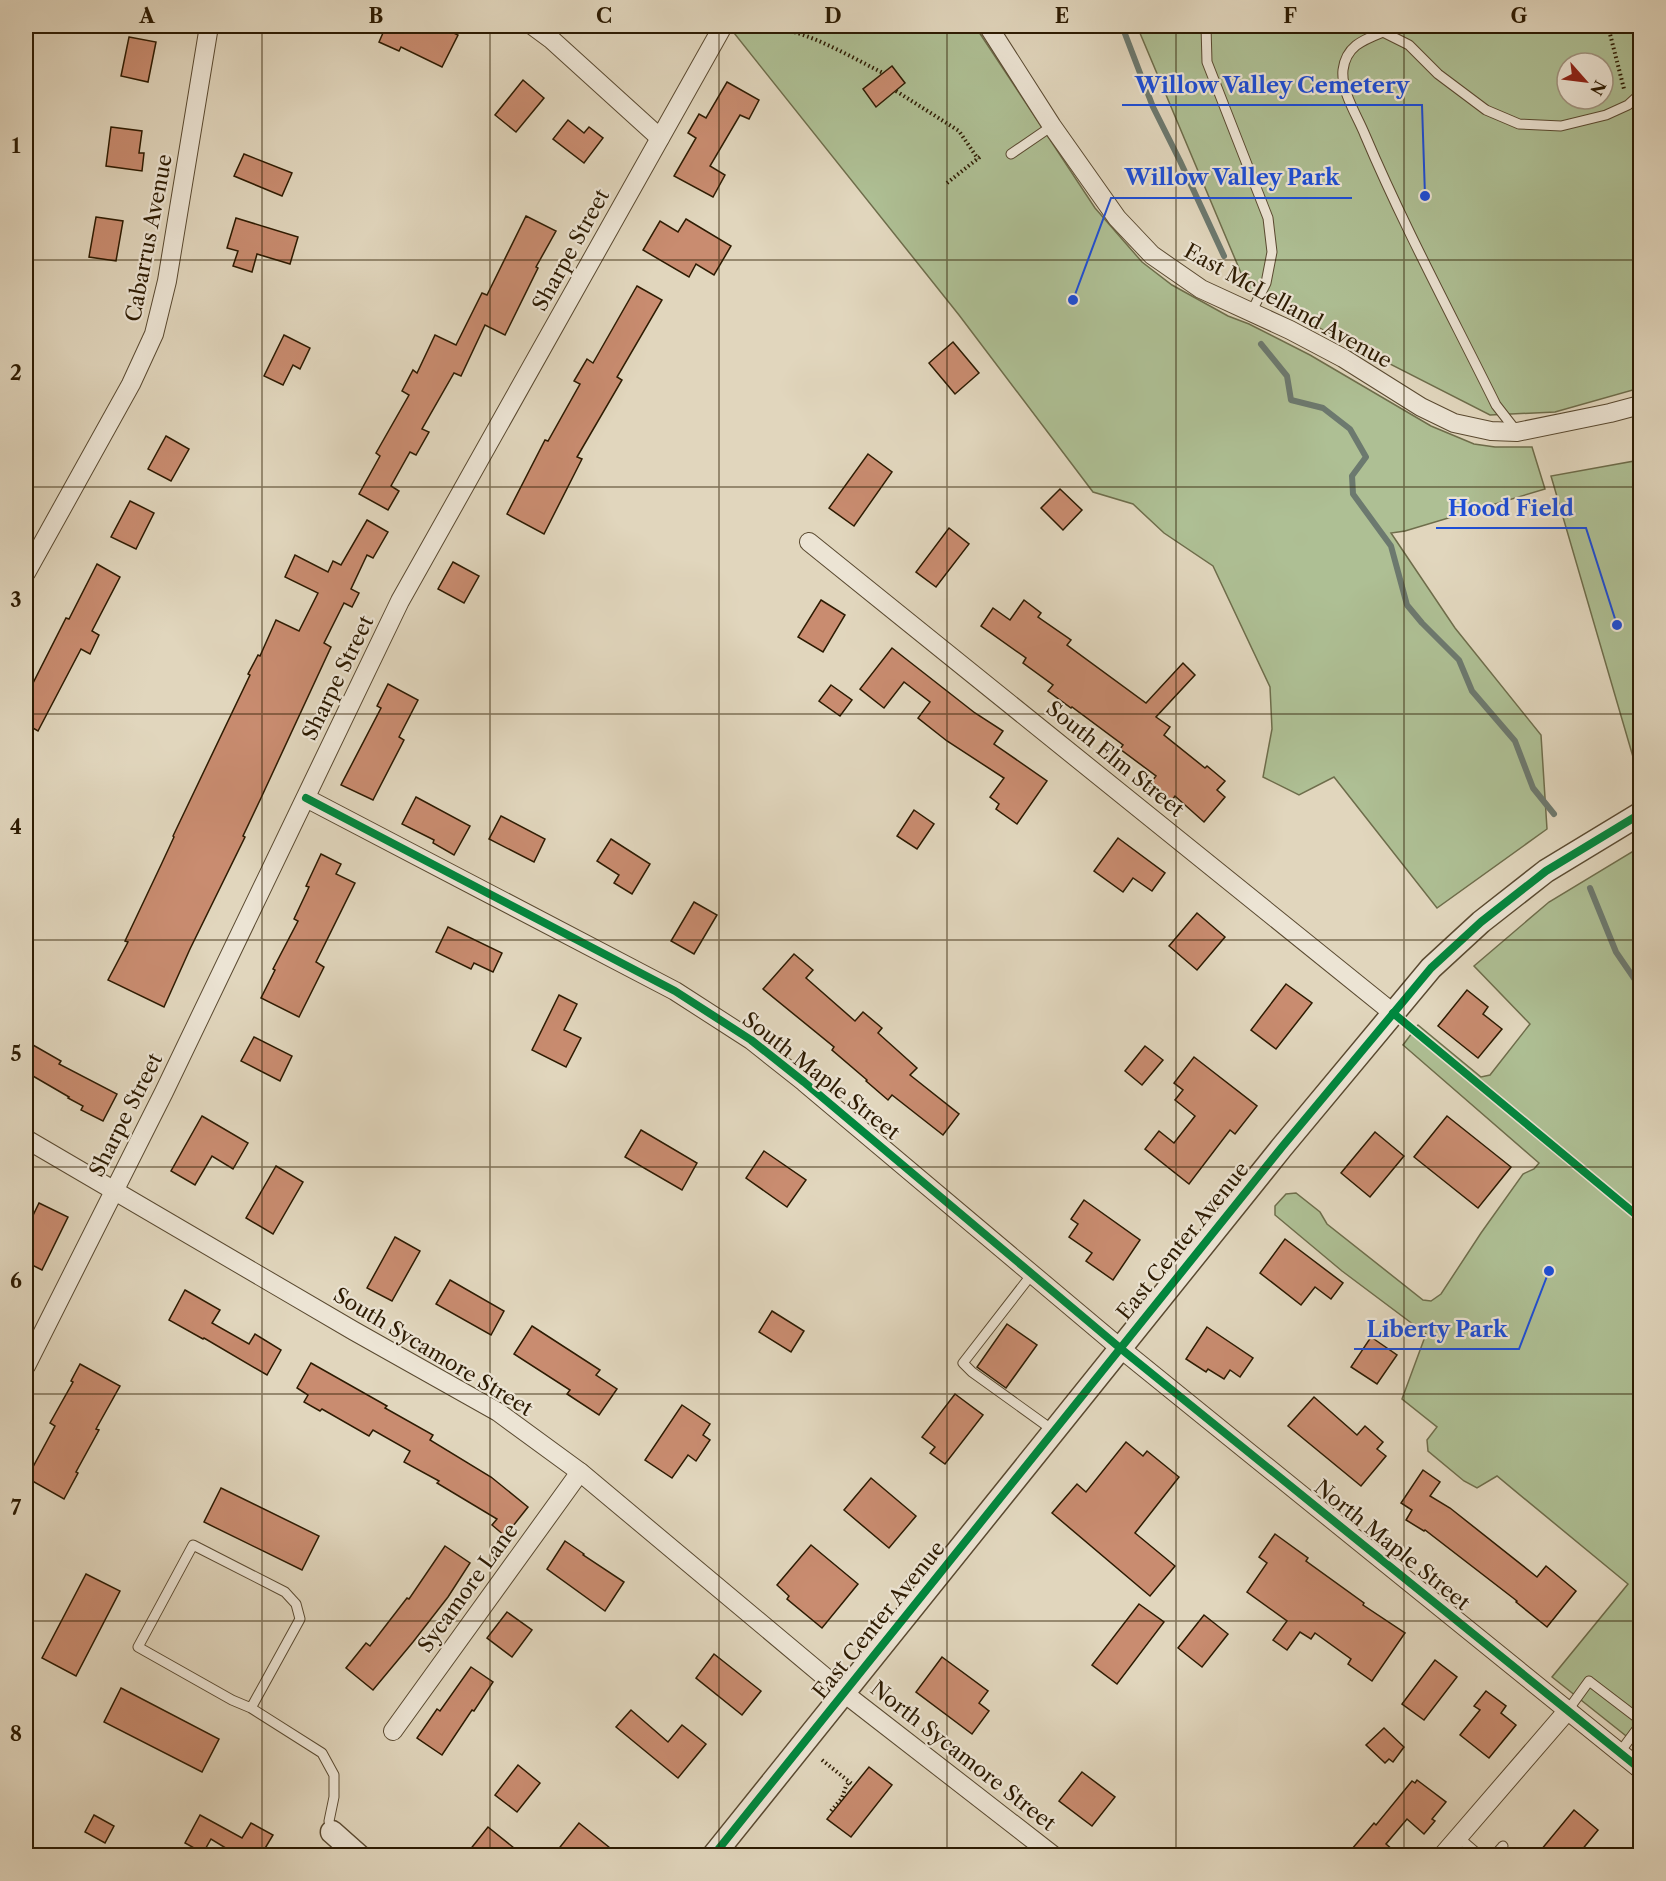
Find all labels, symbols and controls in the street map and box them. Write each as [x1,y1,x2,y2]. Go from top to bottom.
text: A [138,4,155,28]
text: B [369,4,384,28]
text: C [596,4,612,28]
text: D [824,4,842,28]
text: E [1055,4,1069,28]
text: F [1283,4,1297,28]
text: G [1511,4,1528,28]
north arrow [1555,51,1615,111]
callout: Willow Valley Cemetery [1122,65,1422,105]
text: Willow Valley Cemetery [1134,72,1410,99]
text: N [1586,77,1610,99]
text: 1 [12,134,21,158]
street label: Cabarrus Avenue [120,152,177,324]
callout: Willow Valley Park [1111,158,1352,198]
text: Willow Valley Park [1124,164,1340,191]
street label: Sharpe Street [527,184,615,315]
street label: East McLelland Avenue [1180,238,1397,373]
text: 2 [10,361,22,385]
callout: Hood Field [1436,488,1586,528]
text: Hood Field [1448,495,1574,522]
text: 3 [10,588,22,612]
street label: Sharpe Street [297,611,379,744]
street label: South Elm Street [1041,695,1190,822]
text: 4 [10,815,22,839]
street label: South Maple Street [738,1006,905,1145]
text: 5 [10,1042,22,1066]
street label: Sharpe Street [84,1048,168,1181]
street label: East Center Avenue [1111,1157,1254,1325]
text: 6 [10,1269,22,1293]
street label: South Sycamore Street [329,1282,538,1421]
callout: Liberty Park [1354,1309,1519,1349]
text: Liberty Park [1366,1316,1508,1343]
street label: North Maple Street [1310,1474,1476,1615]
text: 7 [11,1496,22,1520]
street label: Sycamore Lane [412,1518,523,1657]
street label: East Center Avenue [807,1536,950,1704]
street label: North Sycamore Street [866,1676,1061,1836]
text: 8 [10,1722,22,1746]

